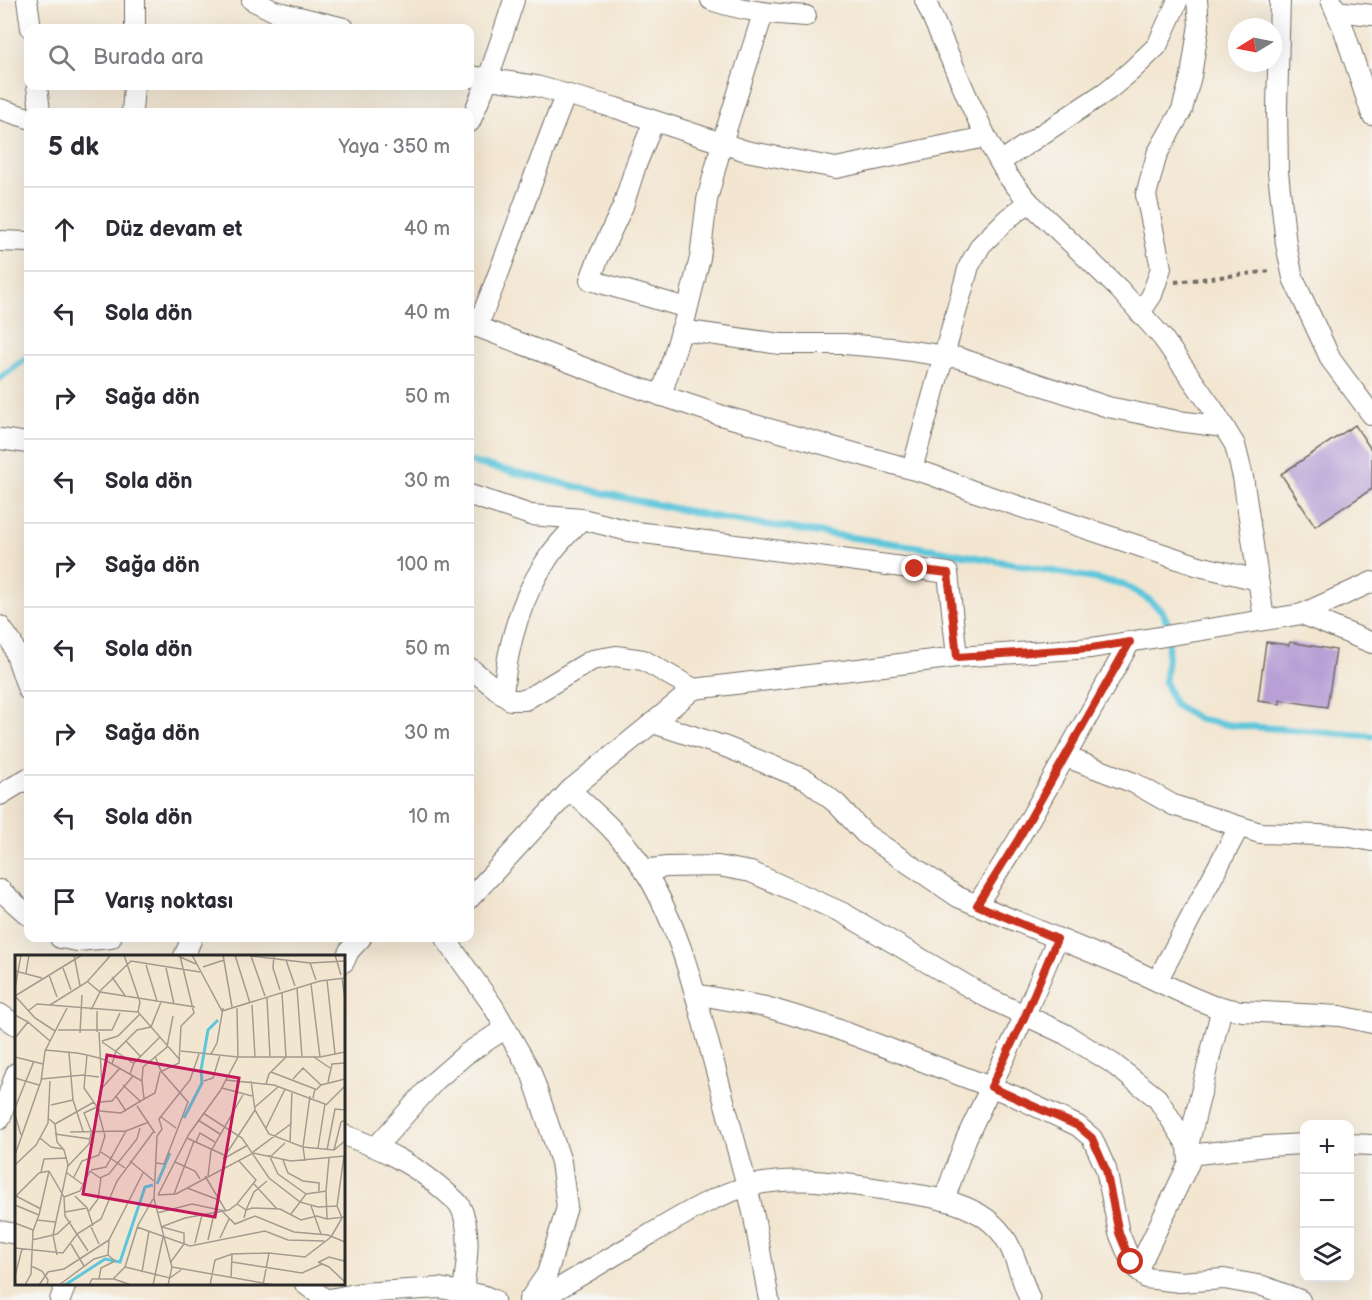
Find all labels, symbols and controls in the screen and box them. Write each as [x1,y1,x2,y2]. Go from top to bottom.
north arrow [1228,18,1282,72]
search box [24,24,474,90]
icon: search [45,41,78,74]
text: Burada ara [93,44,204,71]
text: 5 dk [48,132,99,163]
text: Yaya · 350 m [338,135,450,159]
icon: ahead [48,213,81,246]
text: Düz devam et [105,216,242,243]
text: 40 m [404,217,450,241]
icon: left [48,297,81,330]
text: Sola dön [105,300,193,327]
text: 40 m [404,301,450,325]
icon: right [48,381,81,414]
text: Sağa dön [105,384,200,411]
text: 50 m [405,385,450,409]
icon: left [48,465,81,498]
text: Sola dön [105,468,193,495]
text: 30 m [404,469,450,493]
icon: right [48,549,81,582]
text: Sağa dön [105,552,200,579]
text: 100 m [397,553,450,577]
route end [901,555,927,581]
icon: left [48,633,81,666]
text: Sola dön [105,636,193,663]
text: 50 m [405,637,450,661]
icon: right [48,717,81,750]
text: Sağa dön [105,720,200,747]
text: 30 m [404,721,450,745]
icon: left [48,801,81,834]
text: Sola dön [105,804,193,831]
text: 10 m [409,805,450,829]
icon: arrive [48,885,81,918]
text: Varış noktası [105,888,233,915]
inset map [15,955,345,1285]
map controls [1300,1120,1354,1282]
button: + [1300,1120,1354,1174]
button: − [1300,1174,1354,1228]
button: layers [1300,1228,1354,1282]
route start [1117,1248,1143,1274]

